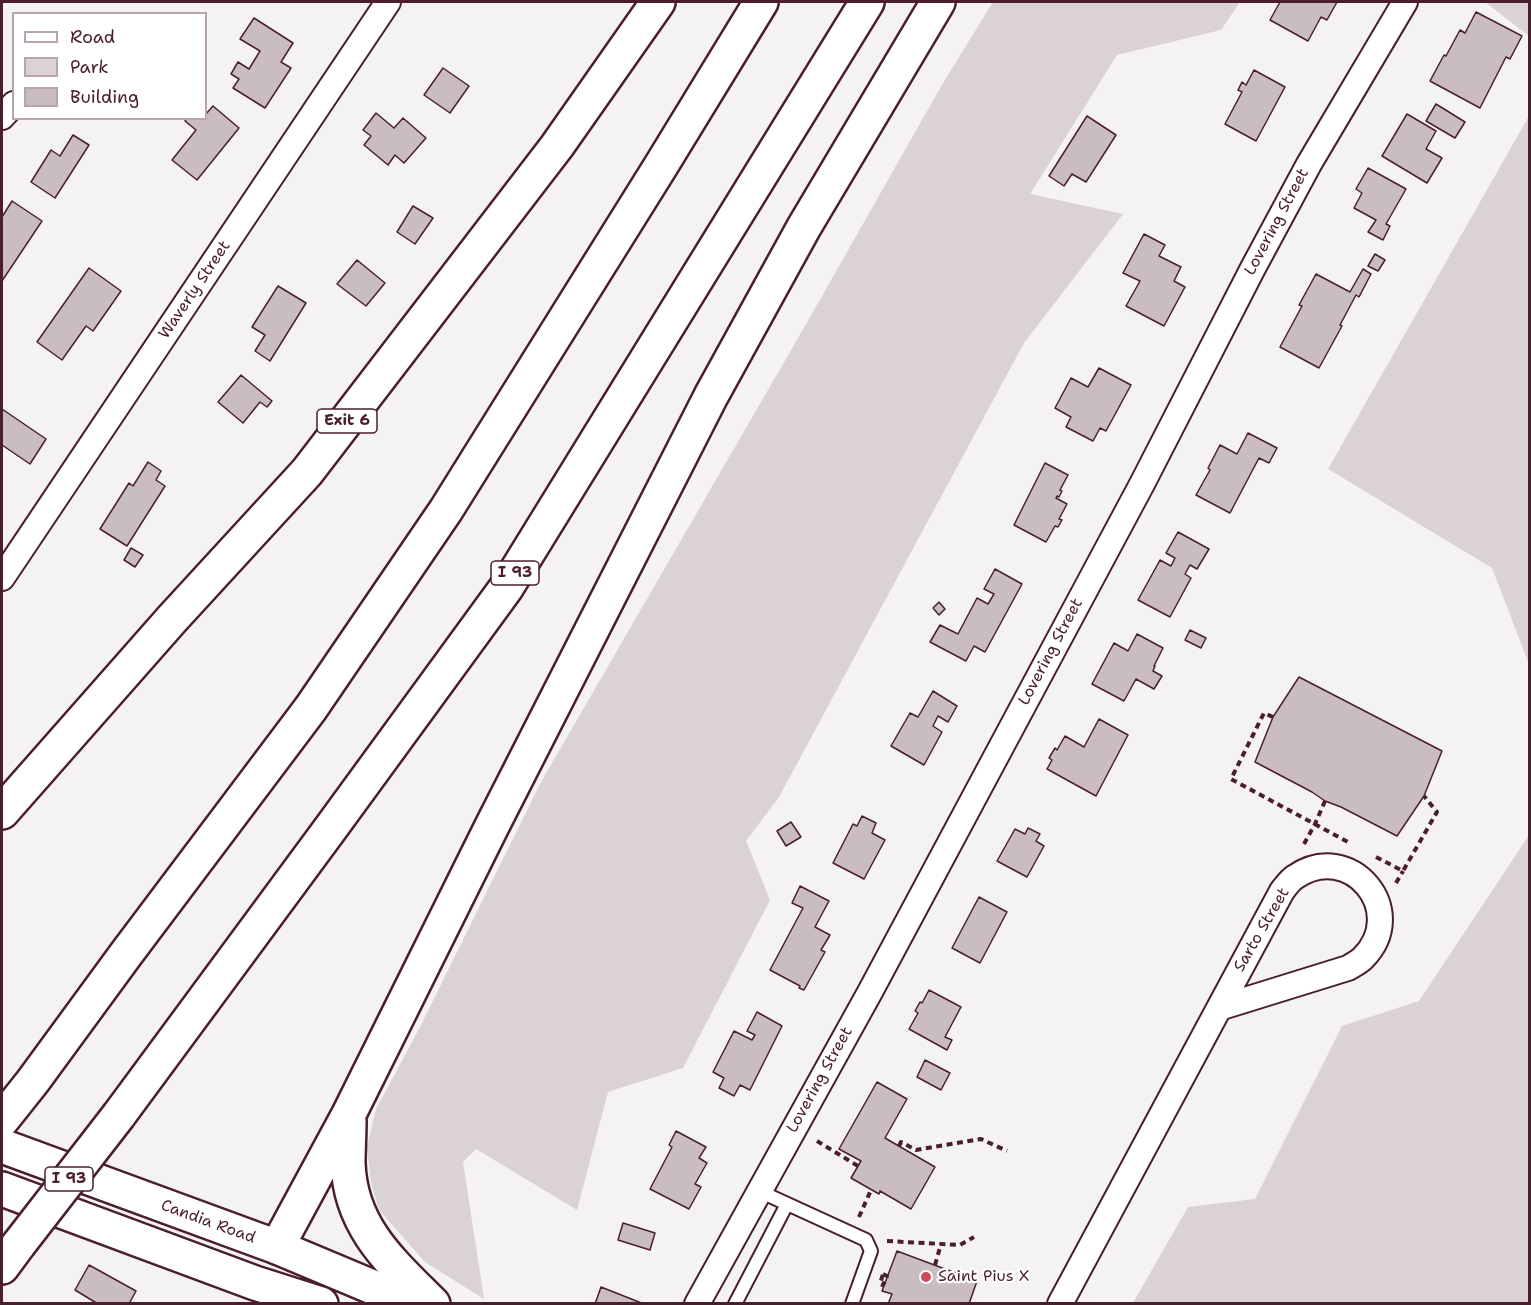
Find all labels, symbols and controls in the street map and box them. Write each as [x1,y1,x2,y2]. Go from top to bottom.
legend [12,12,207,120]
text: Road [70,25,115,49]
text: Park [70,55,109,79]
text: Building [70,85,139,109]
street label: Lovering Street [1241,165,1313,279]
street label: Waverly Street [155,237,235,343]
road number: Exit 6 [317,409,377,433]
road number: I 93 [491,561,539,585]
street label: Lovering Street [1015,595,1087,709]
street label: Sarto Street [1230,884,1294,976]
street label: Lovering Street [783,1024,857,1136]
road number: I 93 [45,1167,93,1191]
street label: Candia Road [158,1196,258,1248]
place label: Saint Pius X [938,1267,1029,1287]
marker: Saint Pius X [919,1270,933,1284]

